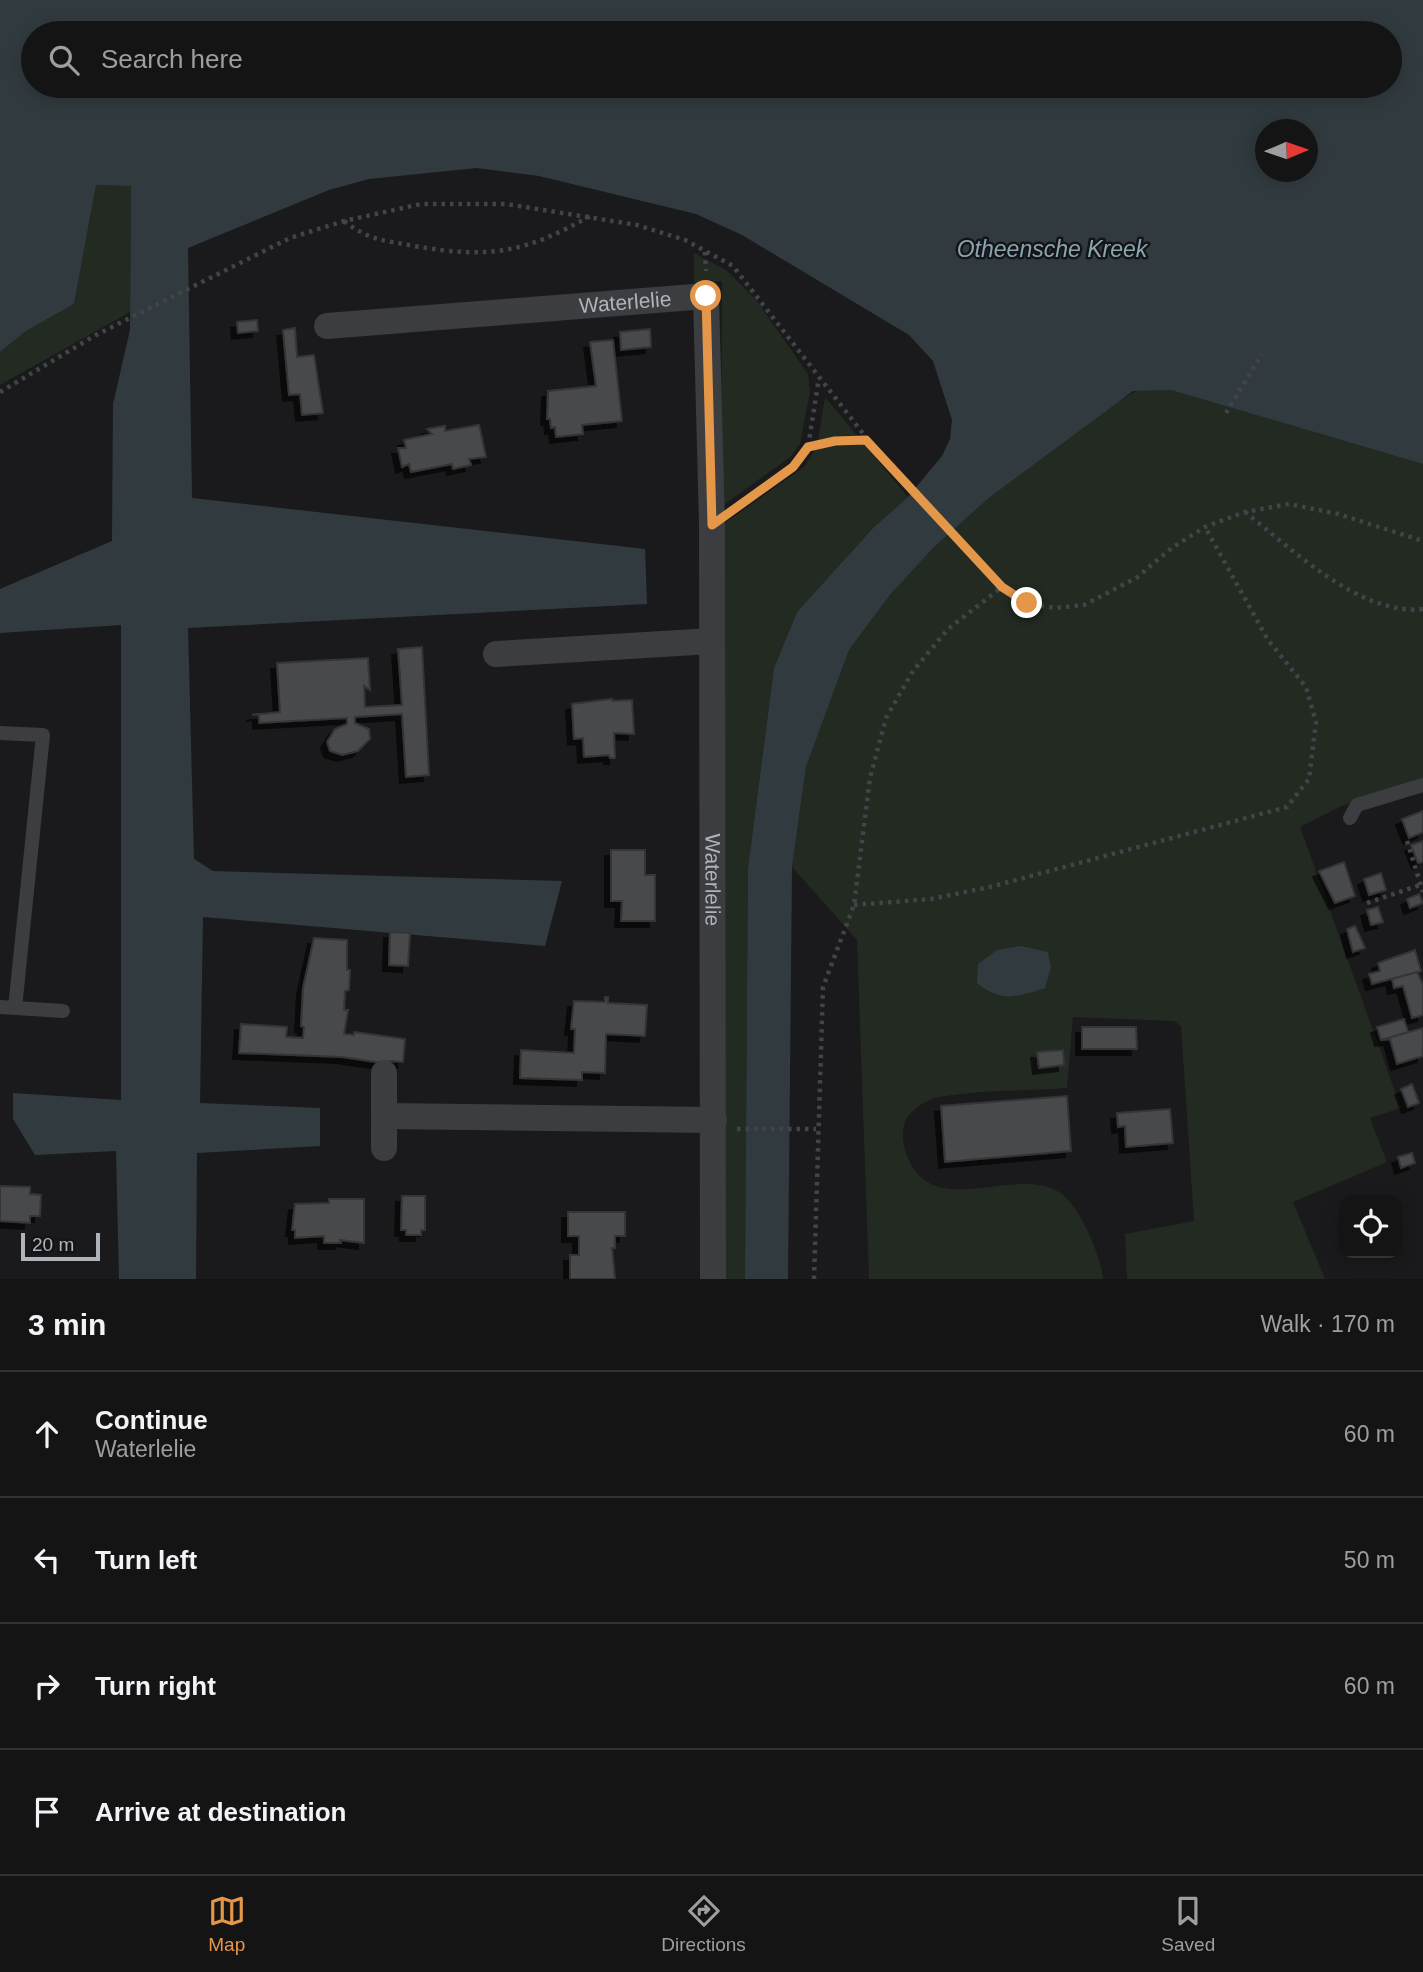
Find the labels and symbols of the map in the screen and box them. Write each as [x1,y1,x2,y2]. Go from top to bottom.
north arrow [1255,119,1318,182]
water label: Otheensche Kreek [957,236,1149,262]
route start [690,280,721,311]
street label: Waterlelie [578,287,672,317]
route end [1011,587,1042,618]
street label: Waterlelie [701,833,725,926]
scale bar [21,1230,100,1262]

